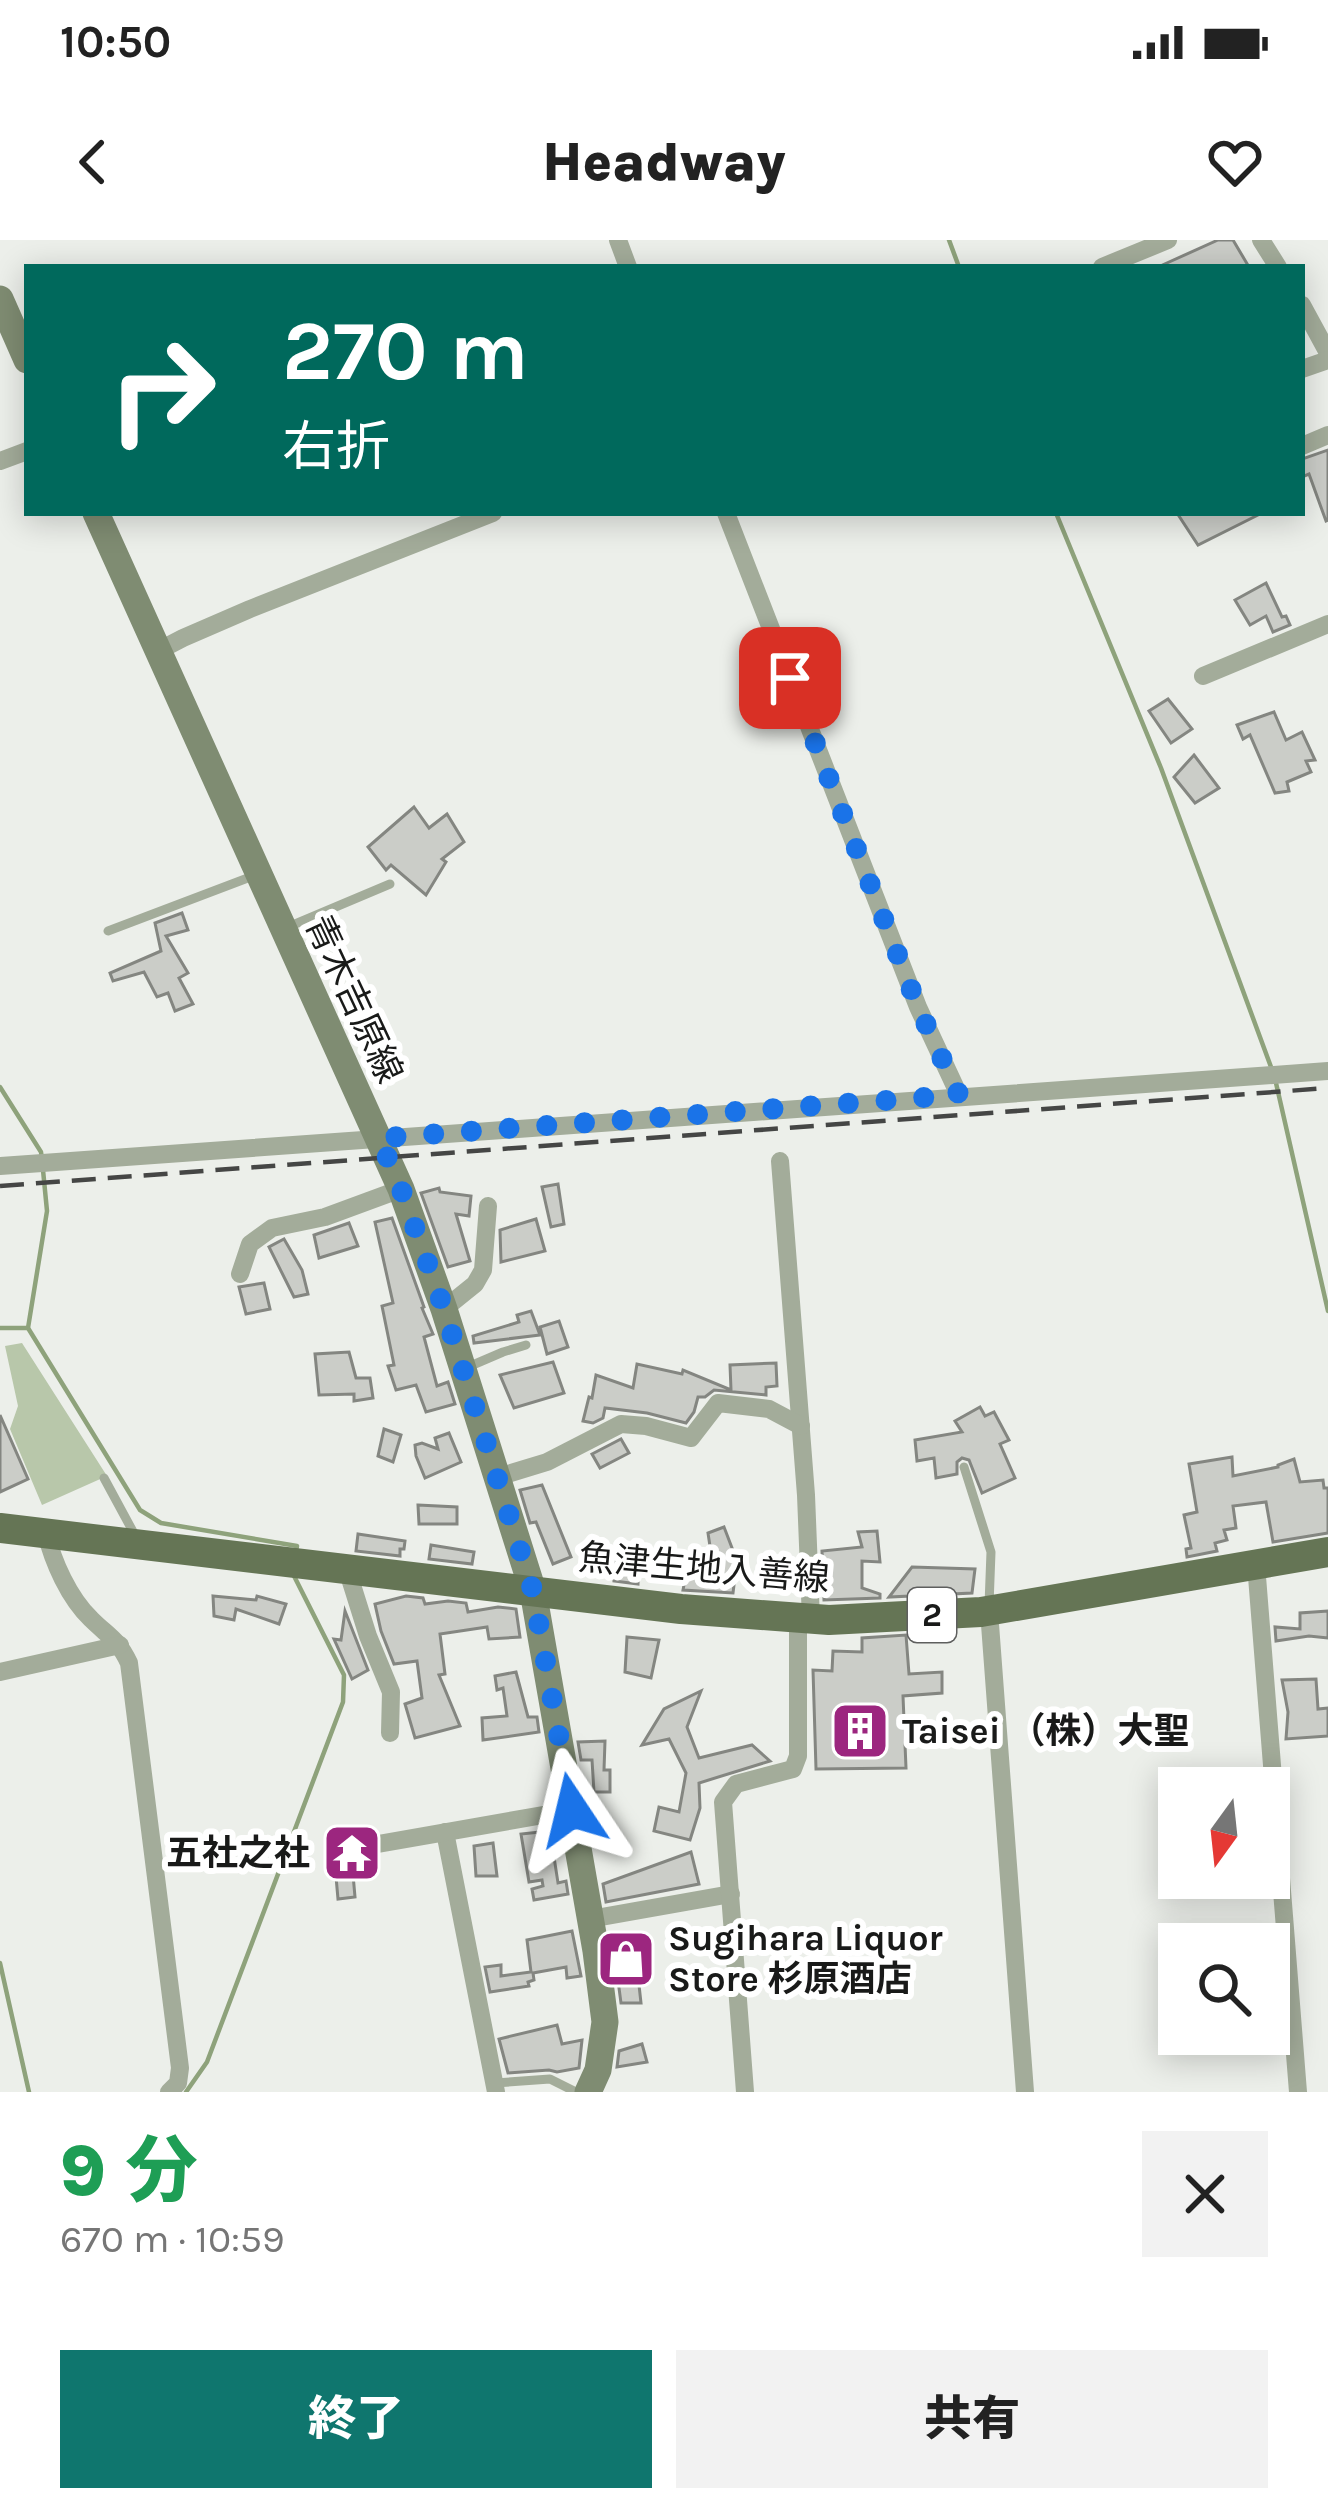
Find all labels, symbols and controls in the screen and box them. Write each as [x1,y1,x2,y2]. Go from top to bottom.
text: 10:50 [60,16,171,68]
icon: back [60,129,126,195]
icon: heart [1202,129,1268,195]
text: Headway [542,130,786,194]
text: 270 m [282,302,529,400]
icon: right [84,312,240,468]
text: 右折 [282,415,390,479]
pin [739,627,841,729]
icon: arrive [757,645,823,711]
street label: 青木吉原線 [297,909,411,1089]
street label: 魚津生地入善線 [577,1536,831,1600]
road number: 2 [908,1588,956,1642]
building icon: Taisei （株）大聖 [829,1700,891,1762]
place label: Taisei （株）大聖 [902,1710,1190,1752]
position arrow [509,1747,635,1873]
north arrow [1158,1767,1290,1899]
map controls [1158,1767,1290,2055]
temple icon: 五社之社 [321,1822,383,1884]
place label: 五社之社 [166,1832,310,1874]
place label: Sugihara Liquor Store 杉原酒店 [668,1917,943,2000]
button: search [1158,1923,1290,2055]
shop icon: Sugihara Liquor Store 杉原酒店 [595,1928,657,1990]
text: 9 分 [60,2129,198,2213]
button: close [1142,2131,1268,2257]
text: 670 m · 10:59 [60,2216,285,2262]
button: 終了 [60,2350,652,2488]
button: 共有 [676,2350,1268,2488]

